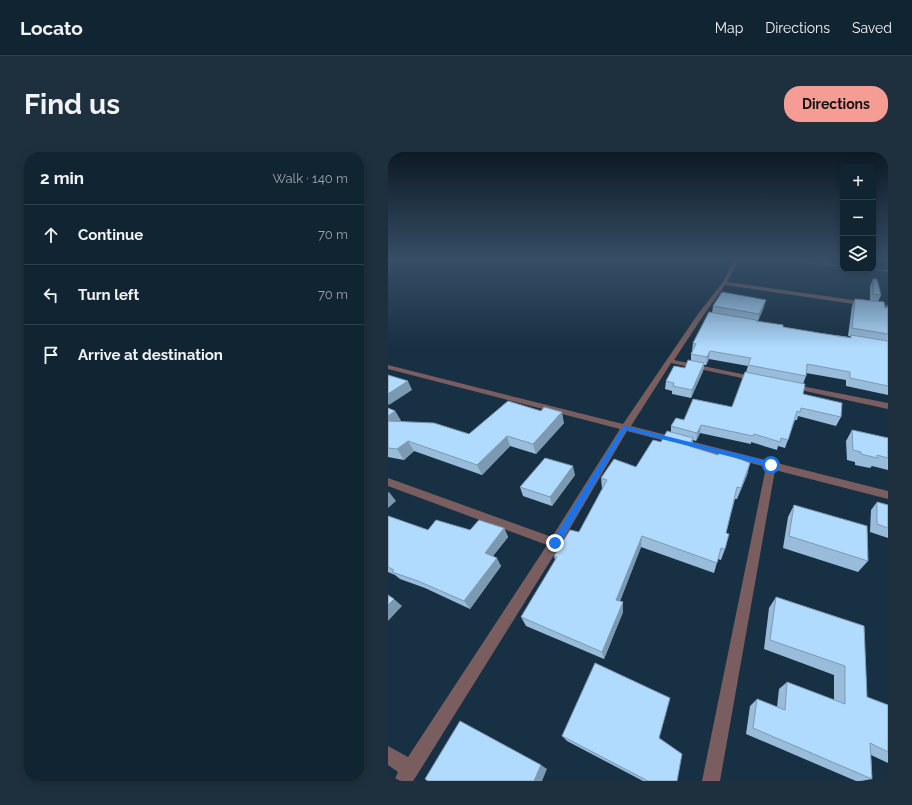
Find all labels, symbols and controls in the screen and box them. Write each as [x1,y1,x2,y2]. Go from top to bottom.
text: Locato [20,17,83,39]
text: Map [715,20,743,36]
text: Directions [765,20,830,36]
text: Saved [852,20,892,36]
button: Directions [784,86,888,122]
text: Find us [24,88,120,121]
map controls [840,164,876,272]
button: + [840,164,876,200]
text: 2 min [40,168,84,188]
text: Walk · 140 m [273,171,348,186]
button: − [840,200,876,236]
icon: ahead [40,224,62,246]
text: Continue [78,226,143,244]
text: 70 m [318,227,348,242]
button: layers [840,236,876,272]
icon: left [40,284,62,306]
text: Turn left [78,286,139,304]
text: 70 m [318,287,348,302]
icon: arrive [40,344,62,366]
text: Arrive at destination [78,346,223,364]
route start [762,456,780,474]
route end [546,534,564,552]

